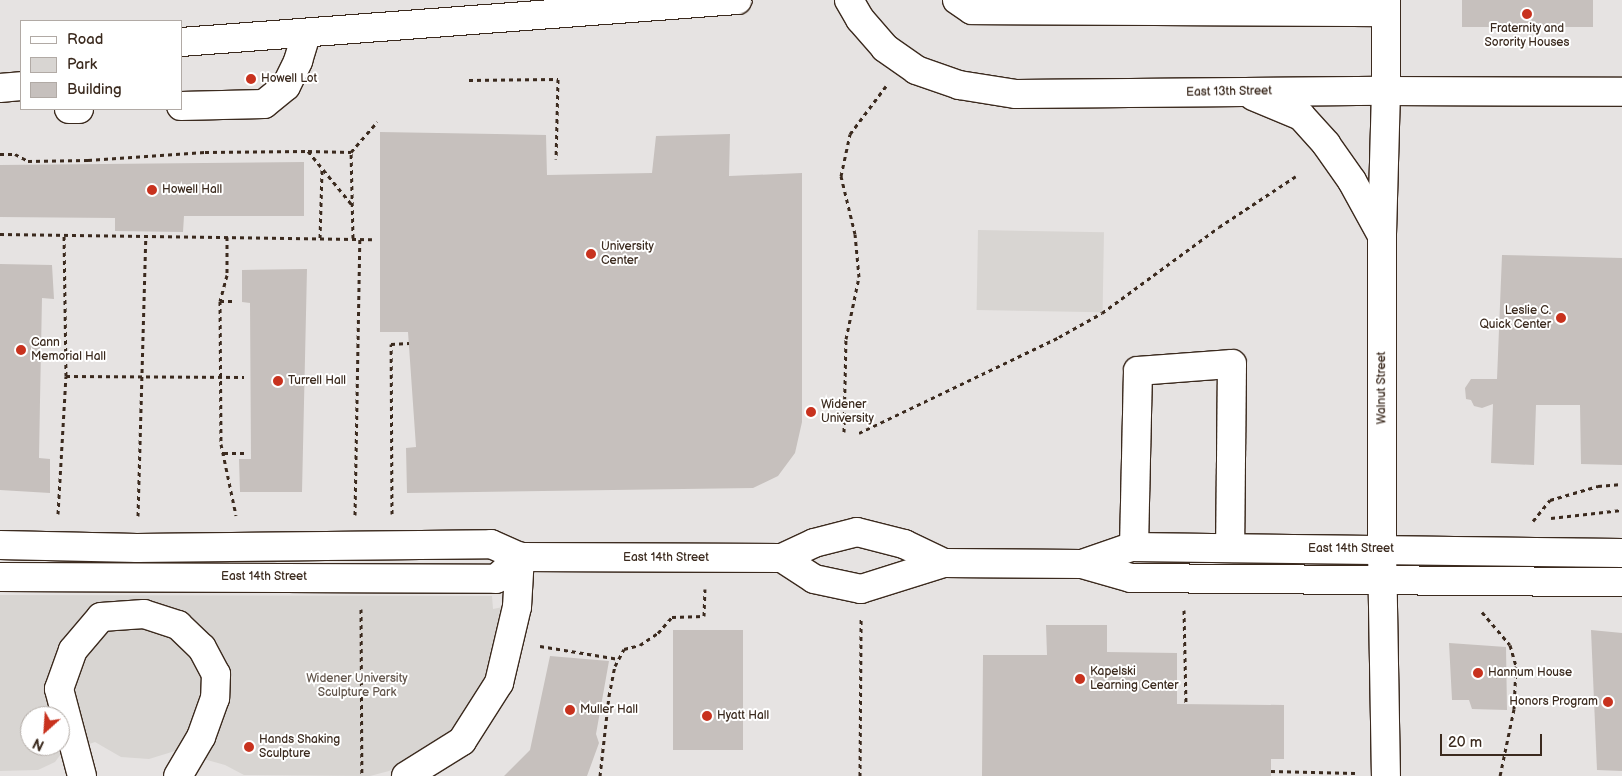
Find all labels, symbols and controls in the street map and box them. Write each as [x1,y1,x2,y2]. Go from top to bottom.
marker: Fraternity and Sorority Houses [1521,8,1533,20]
legend [20,20,182,110]
place label: Fraternity and Sorority Houses [1484,22,1570,50]
text: Road [67,30,103,49]
text: Park [67,55,97,74]
place label: Howell Lot [261,72,317,86]
marker: Howell Lot [245,73,257,85]
text: Building [67,80,122,99]
street label: East 13th Street [1186,84,1272,100]
place label: Howell Hall [162,183,222,197]
marker: Howell Hall [146,184,158,196]
place label: University Center [601,240,654,268]
marker: University Center [585,248,597,260]
place label: Leslie C. Quick Center [1479,304,1551,332]
marker: Leslie C. Quick Center [1555,312,1567,324]
place label: Cann Memorial Hall [31,336,106,364]
marker: Cann Memorial Hall [15,344,27,356]
street label: Walnut Street [1375,352,1389,424]
place label: Turrell Hall [288,374,346,388]
marker: Turrell Hall [272,375,284,387]
place label: Widener University [821,398,874,426]
marker: Widener University [805,406,817,418]
street label: East 14th Street [1308,542,1394,556]
street label: East 14th Street [623,551,709,565]
street label: East 14th Street [221,570,307,584]
place label: Kapelski Learning Center [1090,665,1178,693]
place label: Hannum House [1488,666,1572,680]
marker: Hannum House [1472,667,1484,679]
park label: Widener University Sculpture Park [306,672,408,700]
marker: Kapelski Learning Center [1074,673,1086,685]
place label: Honors Program [1509,695,1598,709]
marker: Honors Program [1602,696,1614,708]
place label: Muller Hall [580,703,638,717]
marker: Muller Hall [564,704,576,716]
north arrow [20,706,70,756]
place label: Hyatt Hall [717,709,769,723]
marker: Hyatt Hall [701,710,713,722]
scale bar [1442,724,1544,756]
place label: Hands Shaking Sculpture [259,733,340,761]
text: 20 m [1448,733,1482,752]
text: N [30,734,47,754]
marker: Hands Shaking Sculpture [243,741,255,753]

